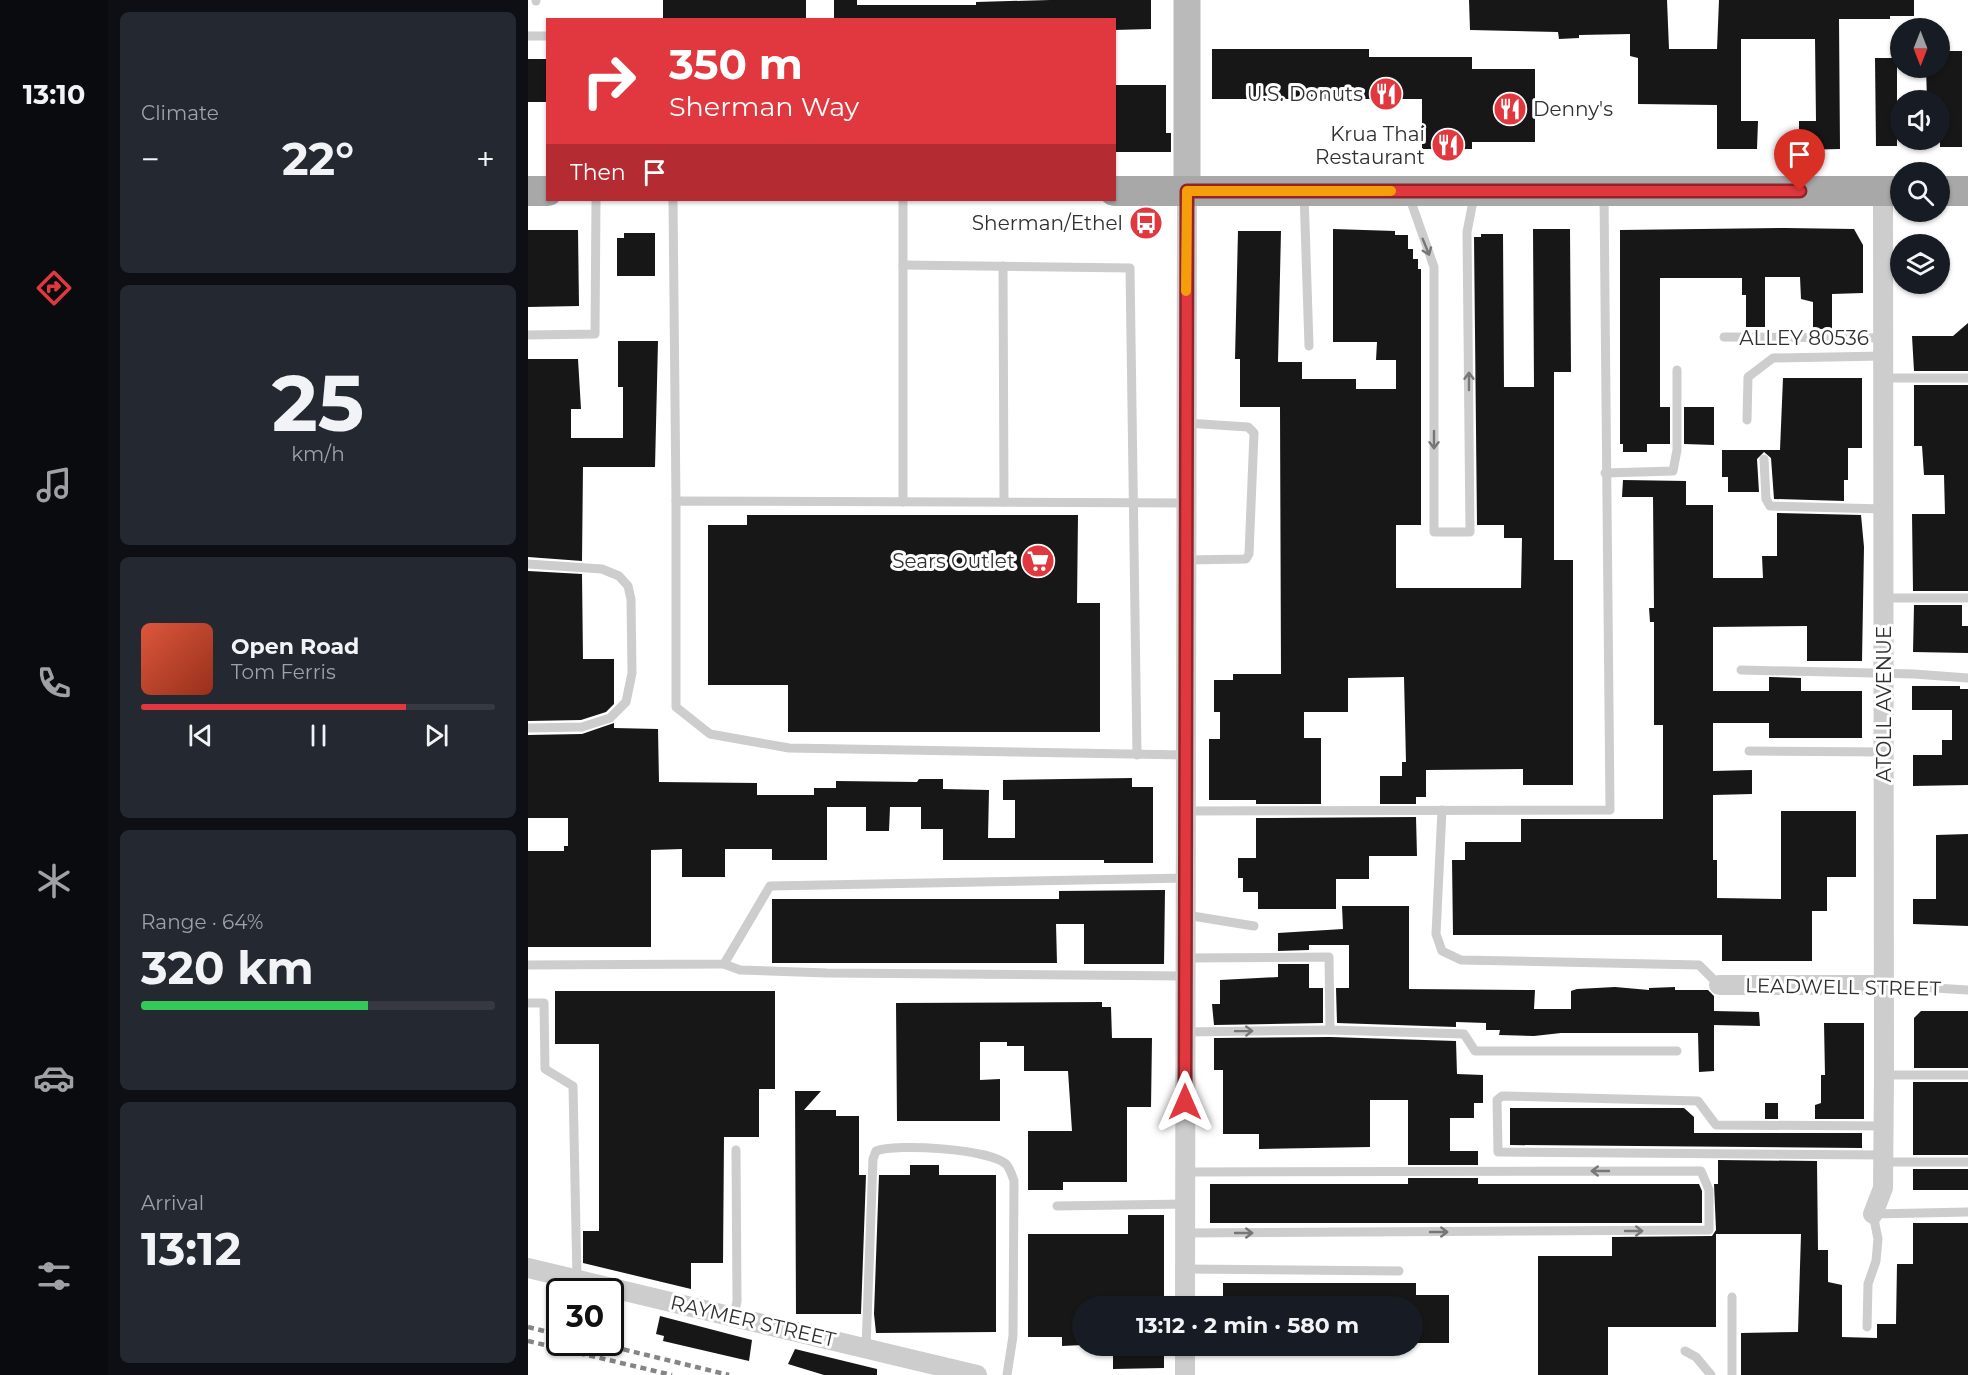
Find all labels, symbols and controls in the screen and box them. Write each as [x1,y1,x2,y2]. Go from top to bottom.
north arrow [1890,18,1950,78]
map controls [1890,18,1950,294]
text: 350 m [669,38,803,90]
icon: right [570,42,648,120]
restaurant icon: U.S. Donuts [1368,76,1404,112]
text: 13:10 [23,78,85,111]
place label: U.S. Donuts [1247,82,1363,106]
text: Sherman Way [669,90,859,123]
button: sound [1890,90,1950,150]
restaurant icon: Denny's [1492,91,1528,127]
place label: Denny's [1533,97,1613,121]
text: Climate [141,101,219,125]
place label: Krua Thai Restaurant [1315,122,1425,169]
restaurant icon: Krua Thai Restaurant [1430,127,1466,163]
pin [1774,129,1825,191]
text: 22° [282,131,354,186]
icon: arrive [1783,138,1816,171]
text: − [141,139,160,179]
text: + [476,139,495,179]
icon: arrive [638,156,671,189]
text: Then [570,159,626,186]
button: search [1890,162,1950,222]
bus stop icon: Sherman/Ethel [1128,205,1164,241]
place label: Sherman/Ethel [972,211,1123,235]
button: layers [1890,234,1950,294]
one-way arrow [1421,237,1432,255]
icon: directions [33,267,75,309]
street label: ALLEY 80536 [1739,326,1869,350]
text: 25 [272,355,364,451]
one-way arrow [1463,371,1474,391]
one-way arrow [1428,430,1440,450]
text: km/h [291,442,345,466]
icon: music [33,464,75,506]
supermarket icon: Sears Outlet [1020,543,1056,579]
place label: Sears Outlet [892,549,1015,573]
street label: ATOLL AVENUE [1872,626,1896,782]
text: Open Road [231,633,359,660]
text: Tom Ferris [231,660,336,684]
icon: phone [33,662,75,704]
icon: previous [184,719,217,752]
icon: pause [302,719,335,752]
icon: next [420,719,453,752]
icon: climate [33,860,75,902]
text: Range · 64% [141,910,263,934]
text: 320 km [141,940,314,995]
street label: LEADWELL STREET [1745,973,1942,1001]
one-way arrow [1234,1025,1254,1037]
icon: car [33,1057,75,1099]
position arrow [1153,1070,1217,1134]
one-way arrow [1590,1165,1610,1177]
text: Arrival [141,1191,204,1215]
text: 13:12 [141,1221,241,1276]
one-way arrow [1623,1225,1643,1237]
one-way arrow [1428,1226,1448,1238]
one-way arrow [1233,1227,1253,1239]
icon: filters [33,1255,75,1297]
speed limit sign: 30 [546,1278,624,1356]
street label: RAYMER STREET [668,1290,838,1352]
text: 13:12 · 2 min · 580 m [1136,1312,1359,1339]

